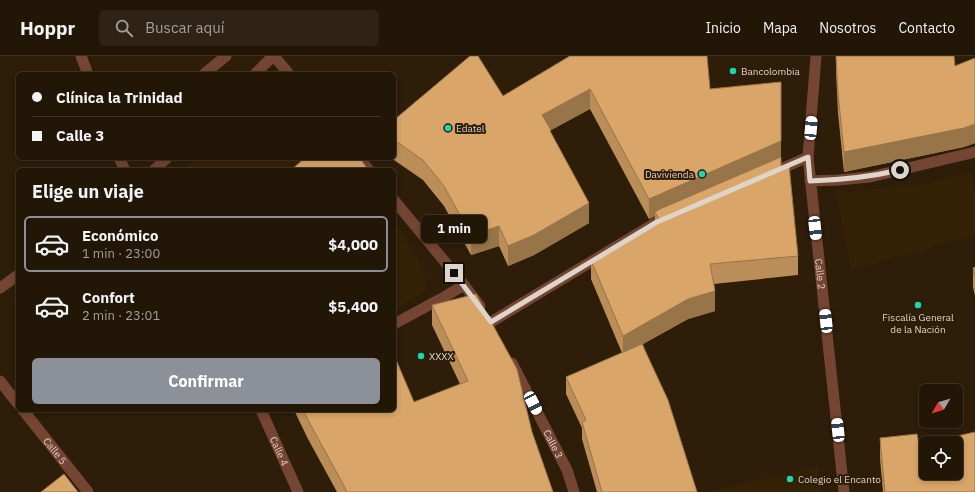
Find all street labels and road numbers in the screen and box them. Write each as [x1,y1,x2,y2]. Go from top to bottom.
street label: Calle 2 [812,258,828,290]
street label: Calle 3 [540,427,566,461]
street label: Calle 4 [267,434,291,468]
street label: Calle 5 [40,435,70,467]

